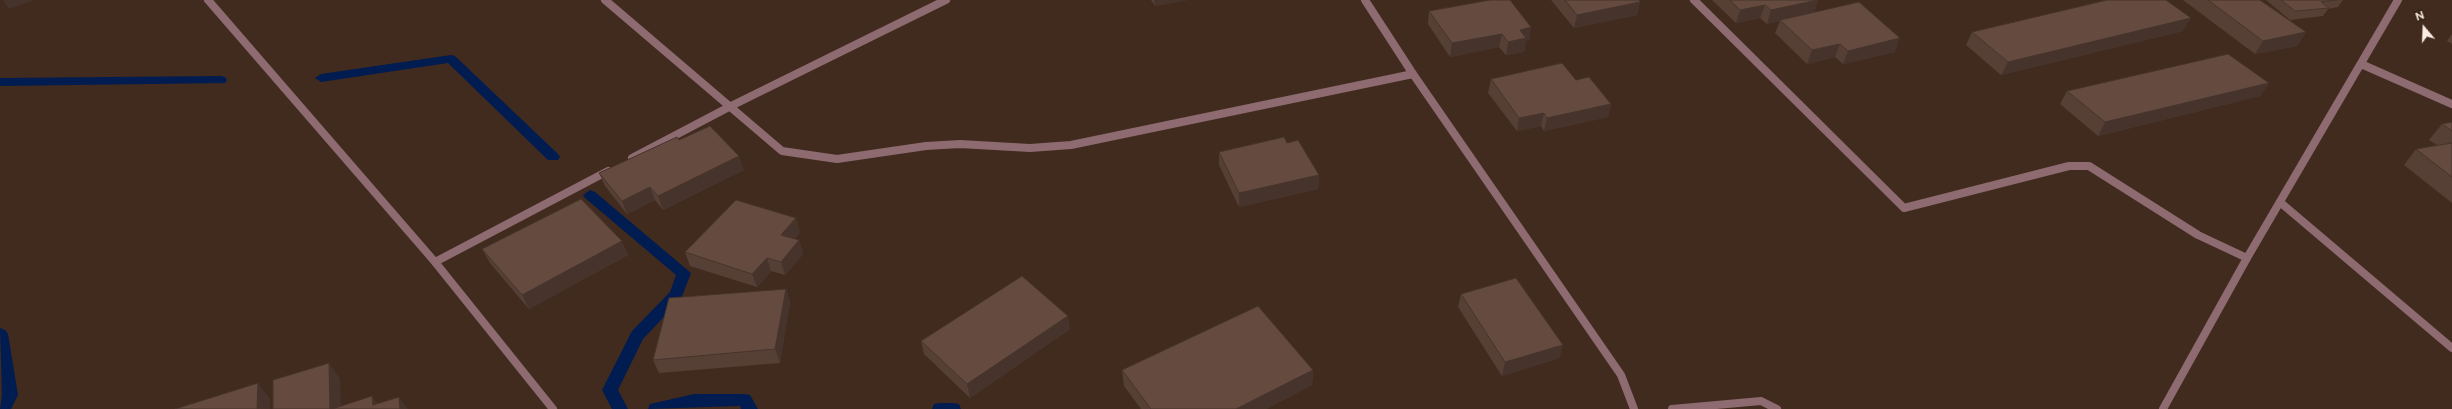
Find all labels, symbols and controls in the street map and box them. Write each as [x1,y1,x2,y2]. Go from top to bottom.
north arrow [2404,8,2444,48]
text: N [2414,9,2426,24]

